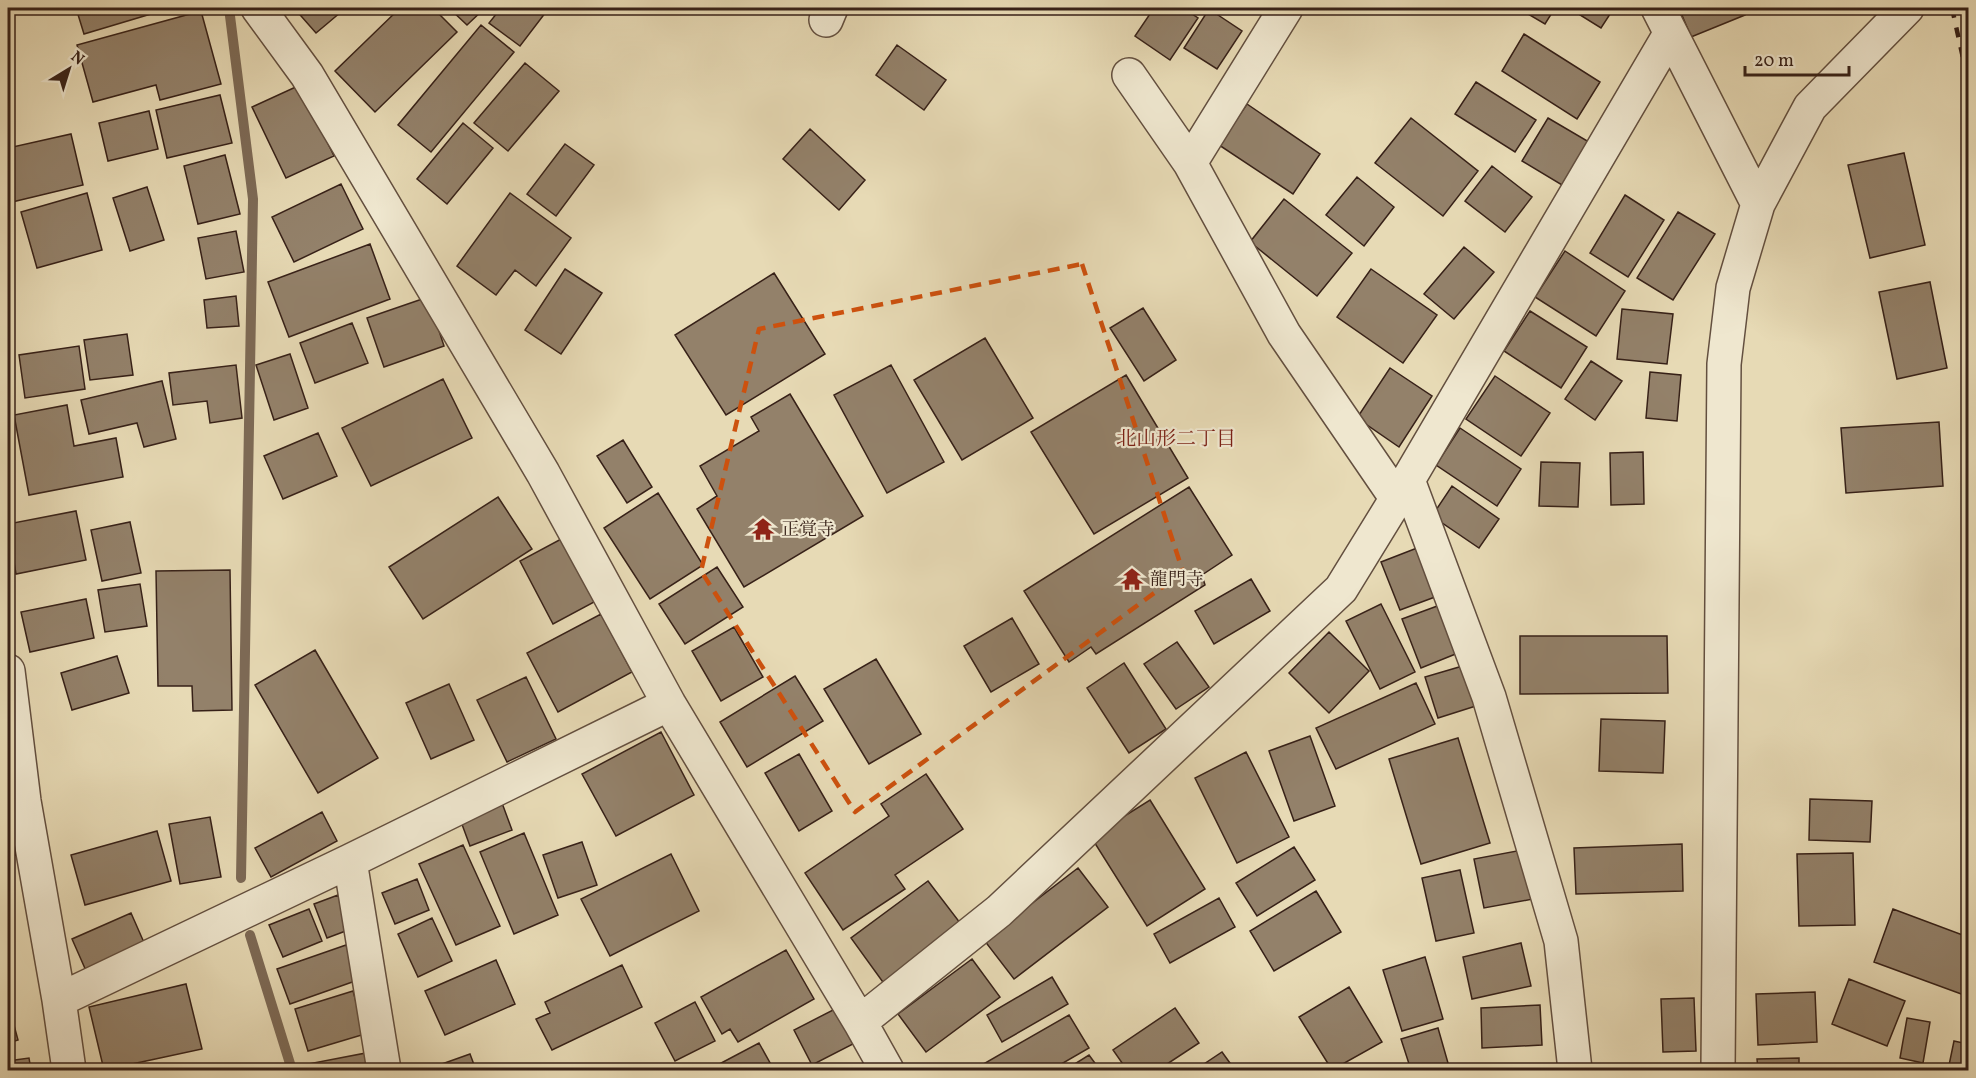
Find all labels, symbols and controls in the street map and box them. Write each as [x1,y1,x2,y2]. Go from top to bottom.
north arrow [39,39,99,99]
scale bar [1745,39,1848,77]
text: N [66,47,89,71]
text: 20 m [1754,49,1794,74]
district label: 北山形二丁目 [1116,426,1236,454]
temple icon: 正覚寺 [750,516,776,542]
place label: 正覚寺 [781,518,835,543]
temple icon: 龍門寺 [1119,566,1145,592]
place label: 龍門寺 [1150,568,1204,593]

